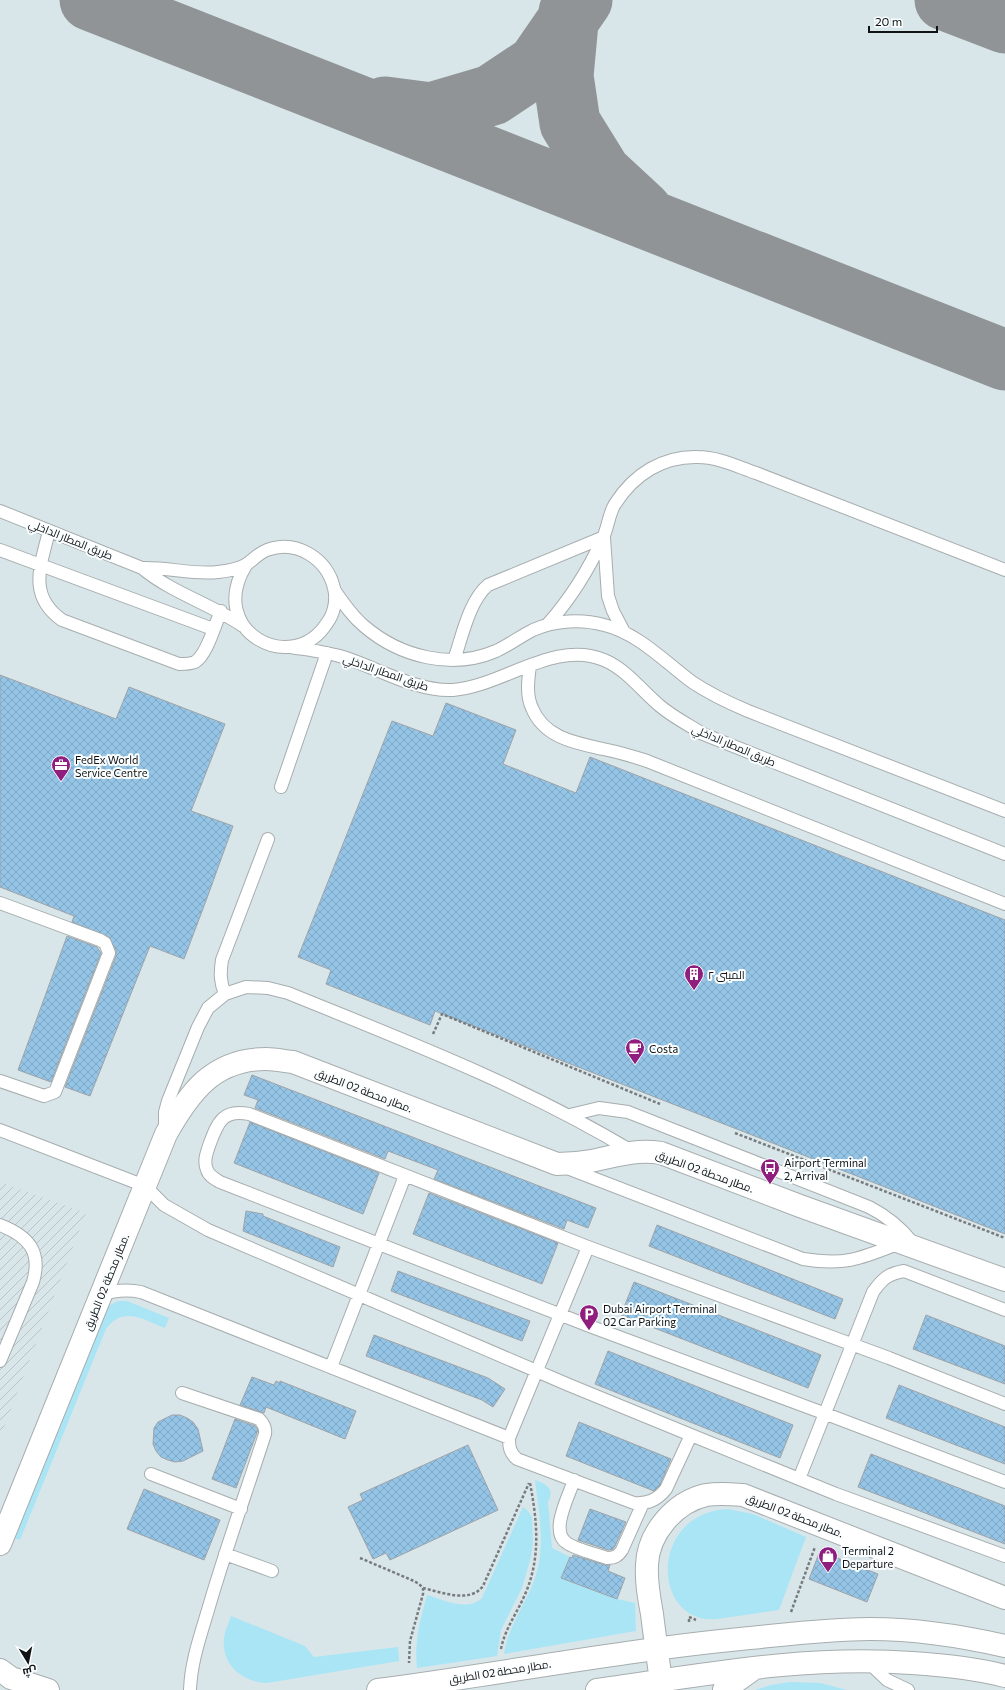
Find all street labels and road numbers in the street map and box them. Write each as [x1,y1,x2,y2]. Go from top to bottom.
street label: طريق المطار الداخلي [26,516,115,565]
street label: طريق المطار الداخلي [341,651,430,696]
street label: طريق المطار الداخلي [689,722,778,771]
street label: مطار محطة 02 الطريق. [313,1065,415,1116]
street label: مطار محطة 02 الطريق. [654,1147,756,1196]
street label: مطار محطة 02 الطريق. [81,1231,132,1333]
street label: مطار محطة 02 الطريق. [744,1490,846,1541]
street label: مطار محطة 02 الطريق. [448,1656,552,1686]

